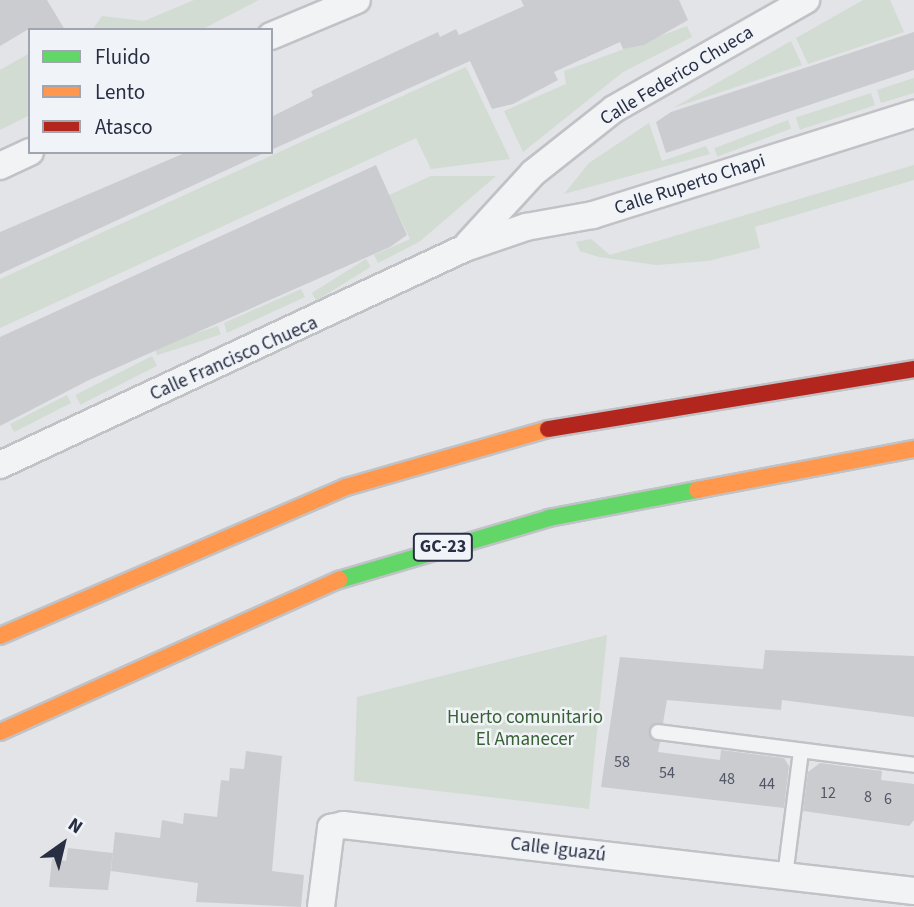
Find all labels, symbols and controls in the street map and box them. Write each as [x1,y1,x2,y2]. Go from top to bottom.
street label: Calle Federico Chueca [596,21,758,131]
legend [28,28,273,154]
text: Fluido [95,42,150,72]
text: Lento [95,77,145,107]
text: Atasco [95,112,153,142]
street label: Calle Ruperto Chapi [612,150,768,220]
street label: Calle Francisco Chueca [147,312,321,406]
road number: GC-23 [412,532,474,562]
park label: Huerto comunitario El Amanecer [447,707,603,751]
house number: 58 [614,752,630,772]
house number: 54 [659,763,675,783]
house number: 48 [719,769,735,789]
house number: 44 [759,774,775,794]
house number: 12 [820,783,836,803]
house number: 8 [864,787,872,807]
house number: 6 [884,789,892,809]
north arrow [28,809,98,879]
text: N [62,811,88,841]
street label: Calle Iguazú [509,833,607,867]

